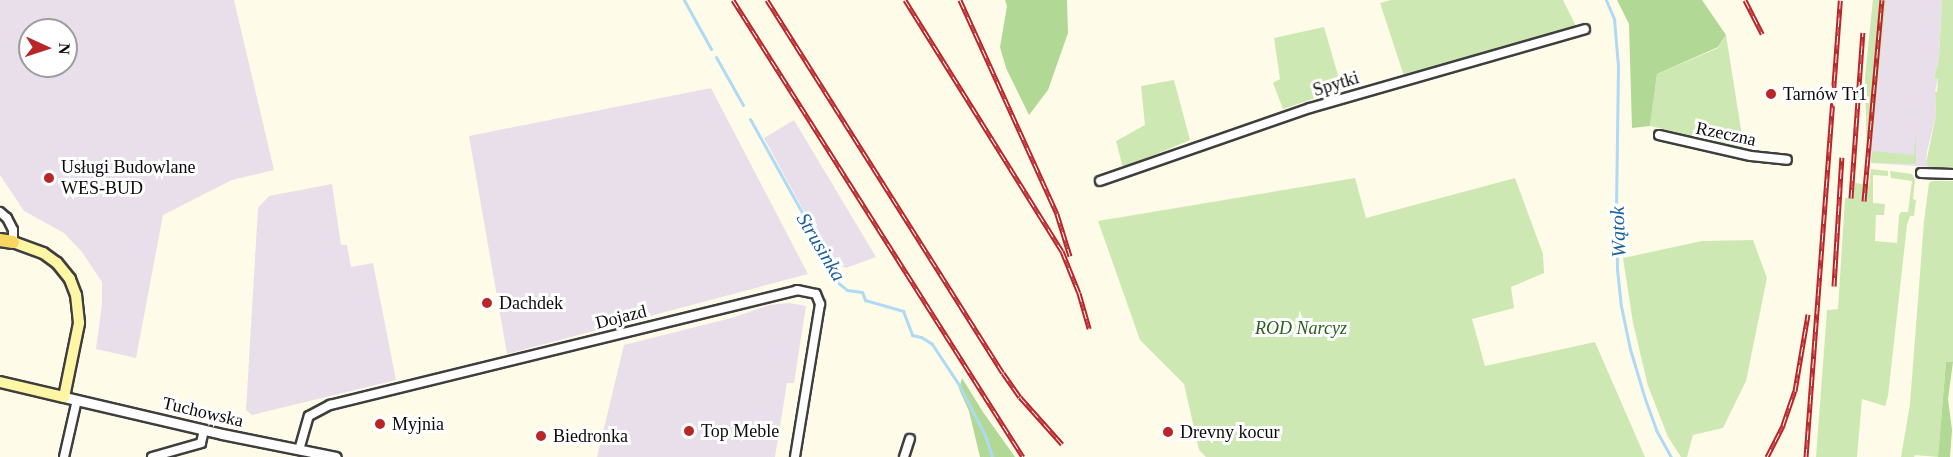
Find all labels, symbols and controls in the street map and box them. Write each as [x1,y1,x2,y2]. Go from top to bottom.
north arrow [18,18,78,78]
text: N [56,43,73,55]
street label: Spytki [1310,67,1362,101]
place label: Tarnów Tr1 [1783,83,1868,105]
marker: Tarnów Tr1 [1764,87,1778,101]
street label: Rzeczna [1694,117,1758,151]
place label: Usługi Budowlane WES-BUD [61,157,195,200]
marker: Usługi Budowlane WES-BUD [42,171,56,185]
water label: Wątok [1605,206,1631,258]
water label: Strusinka [791,208,851,286]
place label: Dachdek [499,292,563,314]
marker: Dachdek [480,296,494,310]
street label: Dojazd [593,300,649,334]
park label: ROD Narcyz [1255,317,1347,339]
street label: Tuchowska [160,392,246,432]
place label: Myjnia [392,413,444,435]
marker: Myjnia [373,417,387,431]
place label: Top Meble [701,420,779,442]
place label: Drevny kocur [1180,421,1279,443]
marker: Top Meble [682,424,696,438]
place label: Biedronka [553,425,628,447]
marker: Drevny kocur [1161,425,1175,439]
marker: Biedronka [534,429,548,443]

